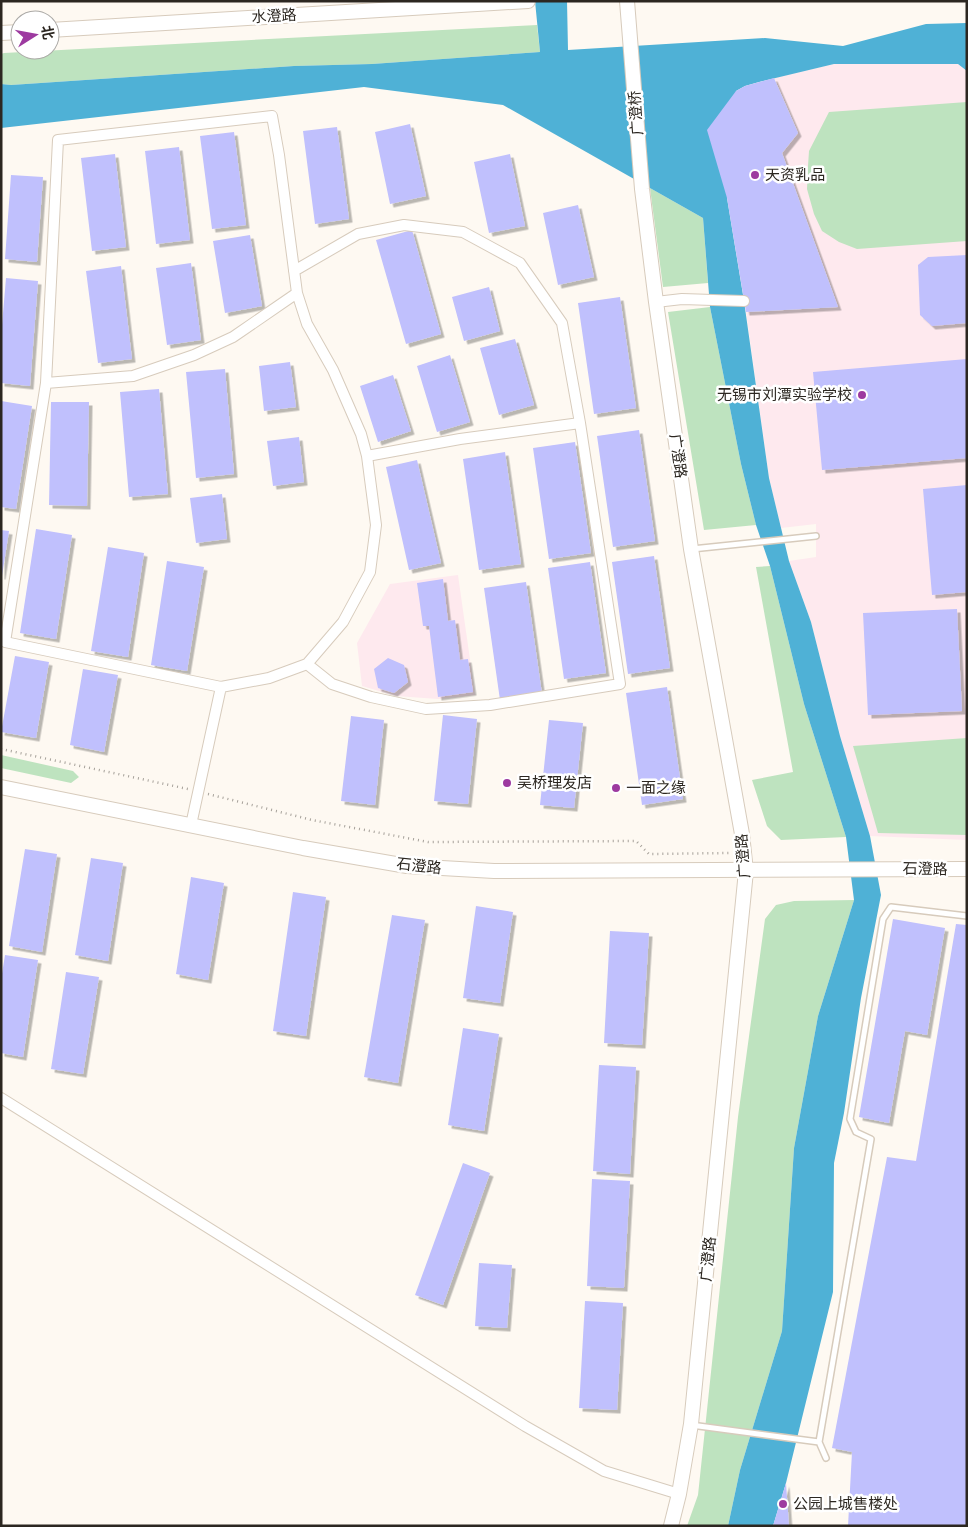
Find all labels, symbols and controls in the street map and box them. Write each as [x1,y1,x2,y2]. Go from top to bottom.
street label: 水澄路 [251,4,297,27]
north arrow [10,10,60,60]
text: 北 [38,24,59,41]
street label: 广澄桥 [623,90,648,136]
place label: 天资乳品 [765,164,825,185]
marker: 天资乳品 [749,169,761,181]
place label: 无锡市刘潭实验学校 [717,384,852,405]
marker: 无锡市刘潭实验学校 [856,389,868,401]
street label: 广澄路 [665,432,692,480]
place label: 吴桥理发店 [517,772,592,793]
marker: 吴桥理发店 [501,777,513,789]
place label: 一面之缘 [626,777,686,798]
marker: 一面之缘 [610,782,622,794]
street label: 广澄路 [730,833,755,879]
street label: 石澄路 [396,853,443,878]
street label: 石澄路 [902,858,948,879]
street label: 广澄路 [695,1235,720,1282]
place label: 公园上城售楼处 [793,1493,898,1514]
marker: 公园上城售楼处 [777,1498,789,1510]

